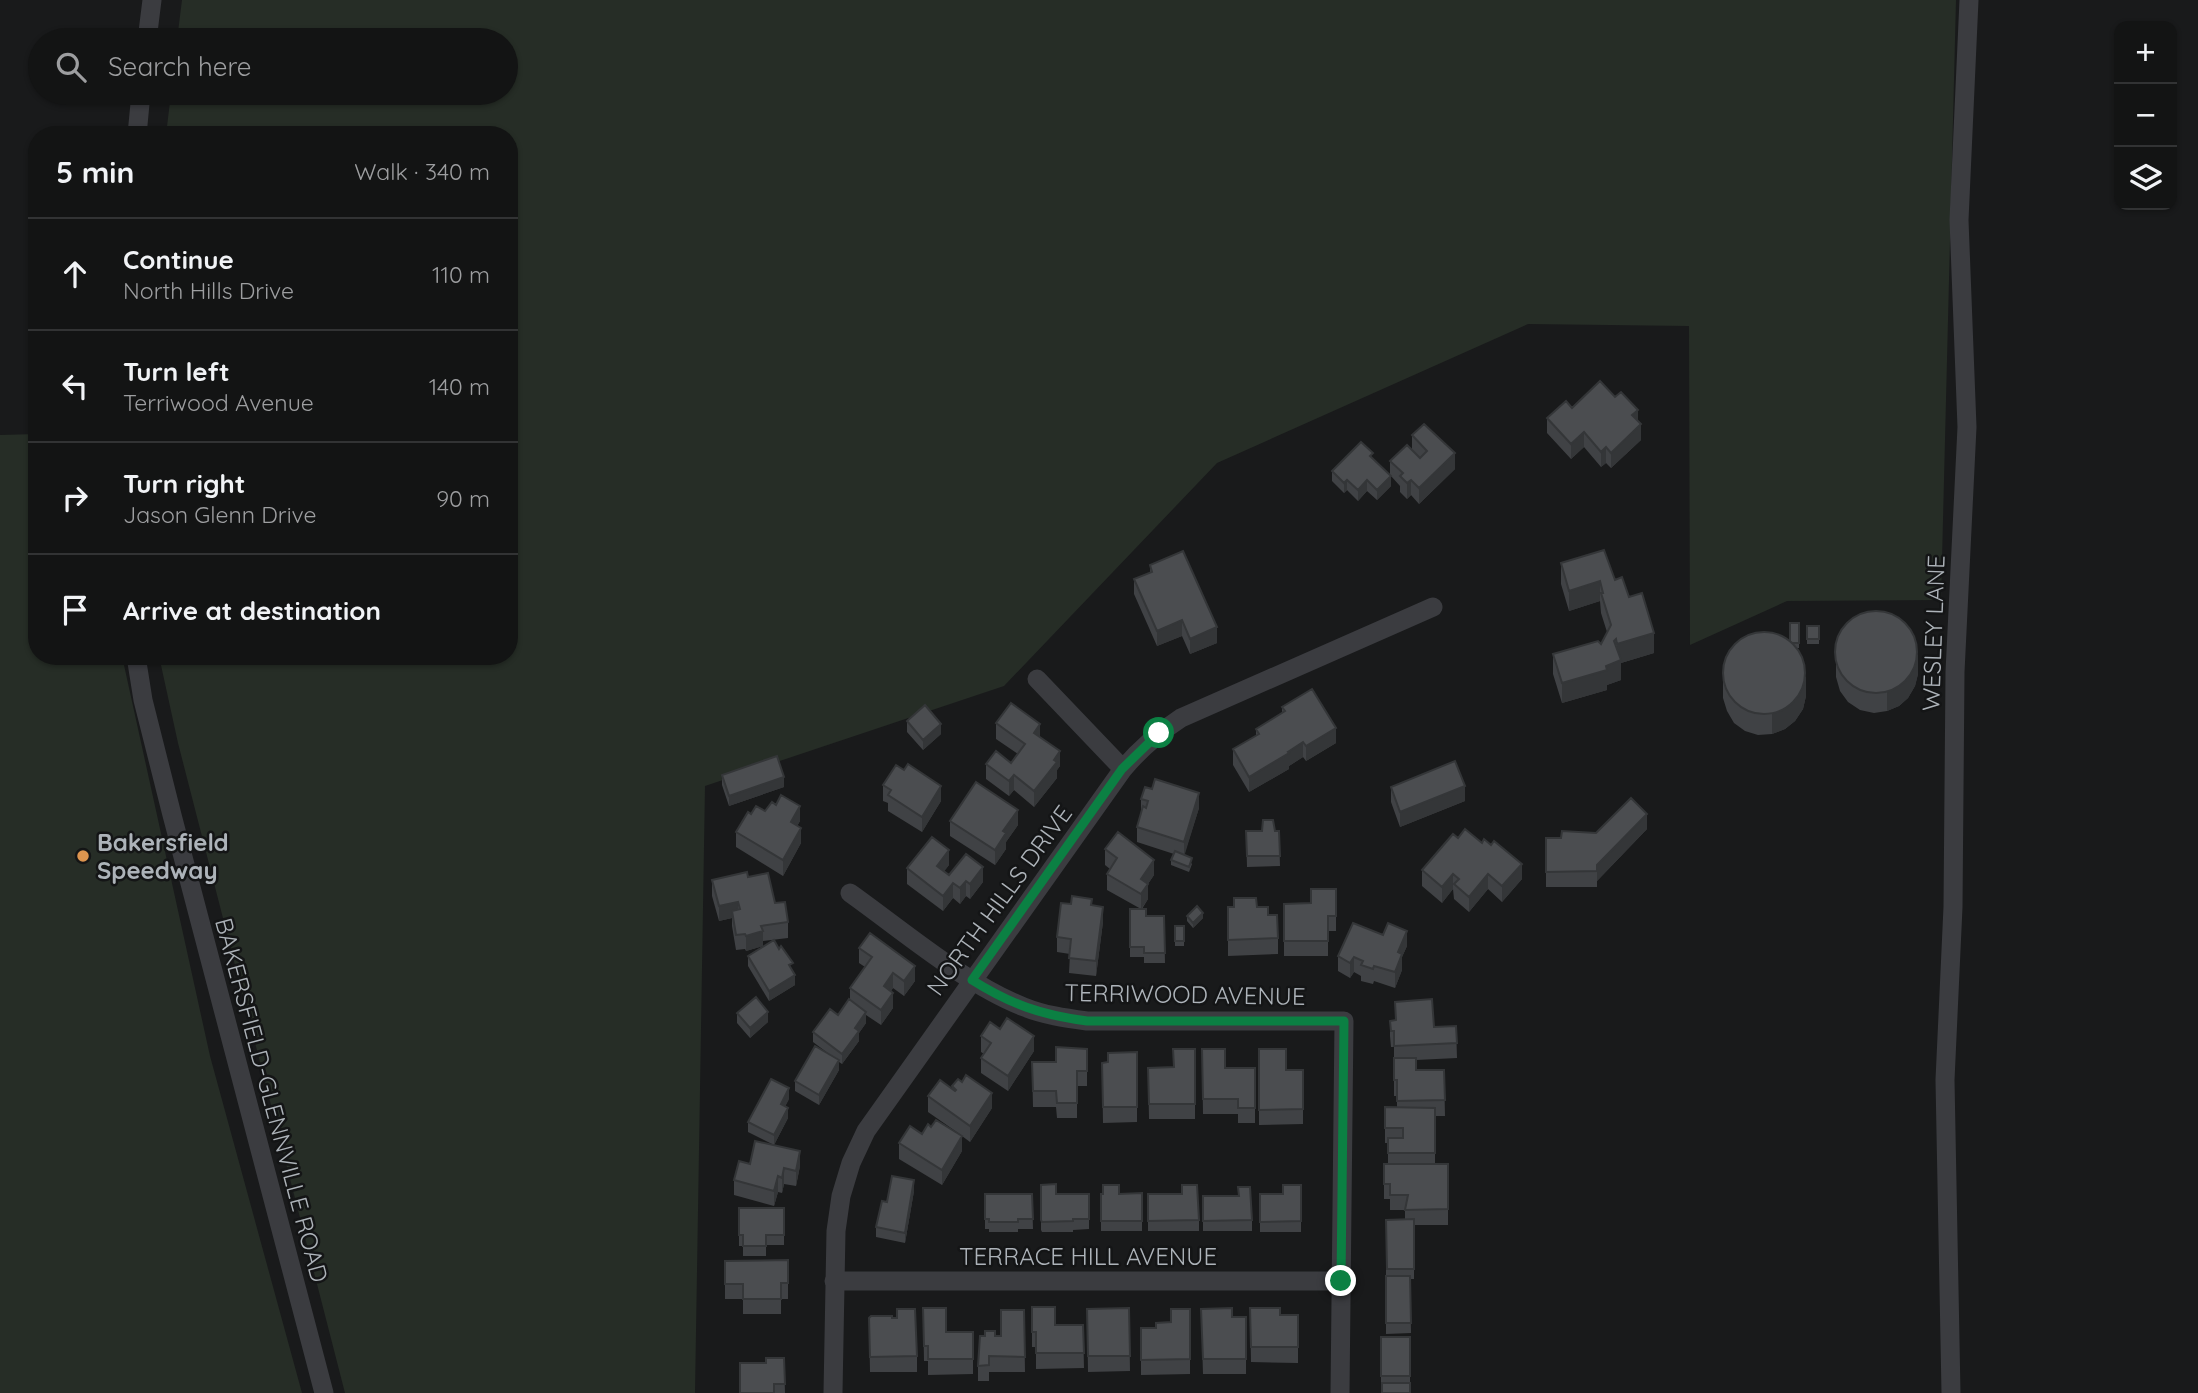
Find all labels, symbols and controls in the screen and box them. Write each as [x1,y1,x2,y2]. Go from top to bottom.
map controls [2114,21,2177,210]
button: + [2114,21,2177,84]
search box [28,28,518,105]
icon: search [52,48,90,86]
text: Search here [108,50,252,83]
button: − [2114,84,2177,147]
button: layers [2114,147,2177,210]
text: 5 min [56,153,134,191]
text: Walk · 340 m [354,157,490,186]
text: Continue [123,243,234,276]
icon: ahead [56,255,94,293]
text: 110 m [432,260,490,289]
text: North Hills Drive [123,276,294,305]
text: Turn left [123,355,230,388]
icon: left [56,367,94,405]
text: 140 m [429,372,490,401]
text: Terriwood Avenue [123,388,314,417]
text: Turn right [123,467,245,500]
icon: right [56,479,94,517]
text: 90 m [436,484,490,513]
text: Jason Glenn Drive [123,500,317,529]
street label: WESLEY LANE [1915,554,1951,712]
icon: arrive [56,591,94,629]
text: Arrive at destination [123,594,381,627]
route start [1143,717,1174,748]
street label: NORTH HILLS DRIVE [920,799,1078,1001]
place label: Bakersfield Speedway [97,827,229,885]
marker: Bakersfield Speedway [75,848,91,864]
street label: BAKERSFIELD-GLENNVILLE ROAD [209,915,335,1285]
street label: TERRIWOOD AVENUE [1064,977,1306,1011]
street label: TERRACE HILL AVENUE [959,1241,1217,1271]
route end [1325,1265,1356,1296]

